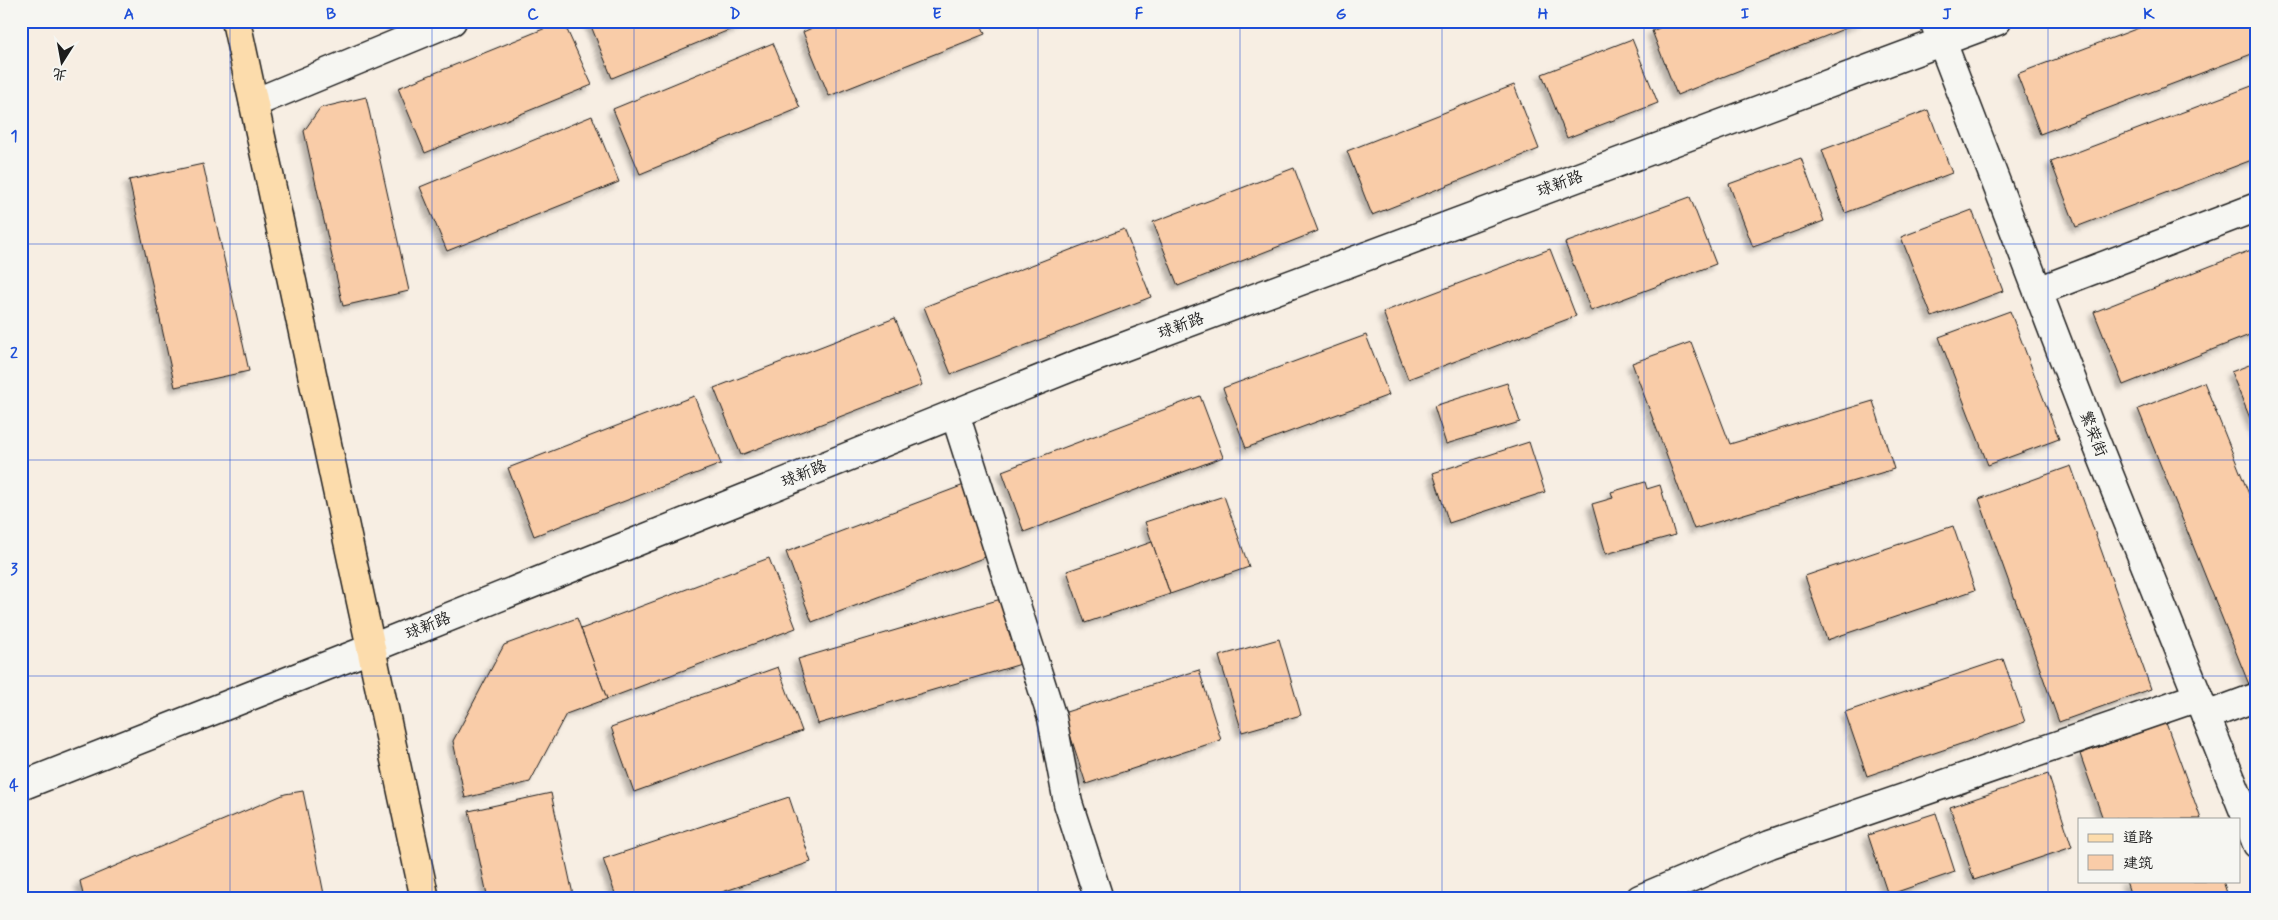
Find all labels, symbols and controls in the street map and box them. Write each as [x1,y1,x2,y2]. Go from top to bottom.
text: A [124,4,134,25]
text: B [326,4,336,25]
text: C [527,4,539,25]
text: D [729,4,741,25]
text: E [932,4,942,25]
text: F [1135,4,1144,25]
text: G [1336,4,1347,25]
text: H [1538,4,1549,25]
text: I [1741,4,1750,25]
text: J [1942,4,1952,25]
text: K [2143,4,2155,25]
north arrow [38,38,88,88]
text: 北 [51,64,68,84]
text: 1 [10,126,18,147]
street label: 球新路 [1534,166,1586,202]
street label: 球新路 [1155,308,1207,344]
text: 2 [10,343,18,364]
street label: 繁荣街 [2074,408,2112,460]
street label: 球新路 [778,455,830,493]
text: 3 [10,559,18,580]
street label: 球新路 [402,607,454,645]
text: 4 [9,775,19,796]
legend [2078,818,2240,882]
text: 道路 [2123,828,2153,848]
text: 建筑 [2123,854,2153,874]

